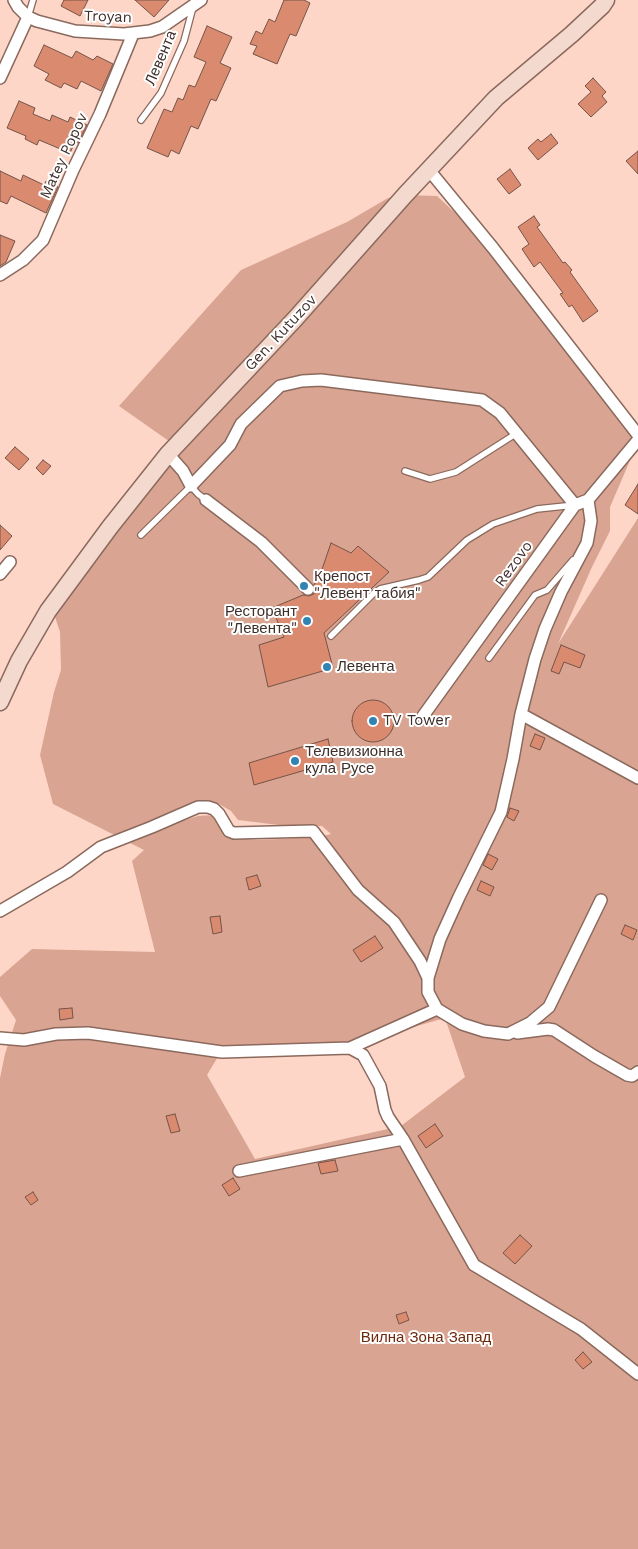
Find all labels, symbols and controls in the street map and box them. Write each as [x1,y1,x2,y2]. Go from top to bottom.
street label: Troyan [84,7,132,27]
street label: Левента [141,28,181,88]
street label: Matey Popov [36,110,92,202]
street label: Gen. Kutuzov [241,291,321,375]
street label: Rezovo [491,538,537,590]
place label: Крепост "Левент табия" [314,568,421,603]
marker: Крепост "Левент табия" [298,580,310,592]
place label: Ресторант "Левента" [225,603,297,638]
marker: Ресторант "Левента" [301,615,313,627]
place label: Левента [337,658,395,676]
marker: Левента [321,661,333,673]
place label: TV Tower [383,712,450,730]
marker: TV Tower [367,715,379,727]
place label: Телевизионна кула Русе [305,743,403,778]
marker: Телевизионна кула Русе [289,755,301,767]
park label: Вилна Зона Запад [361,1329,491,1347]

